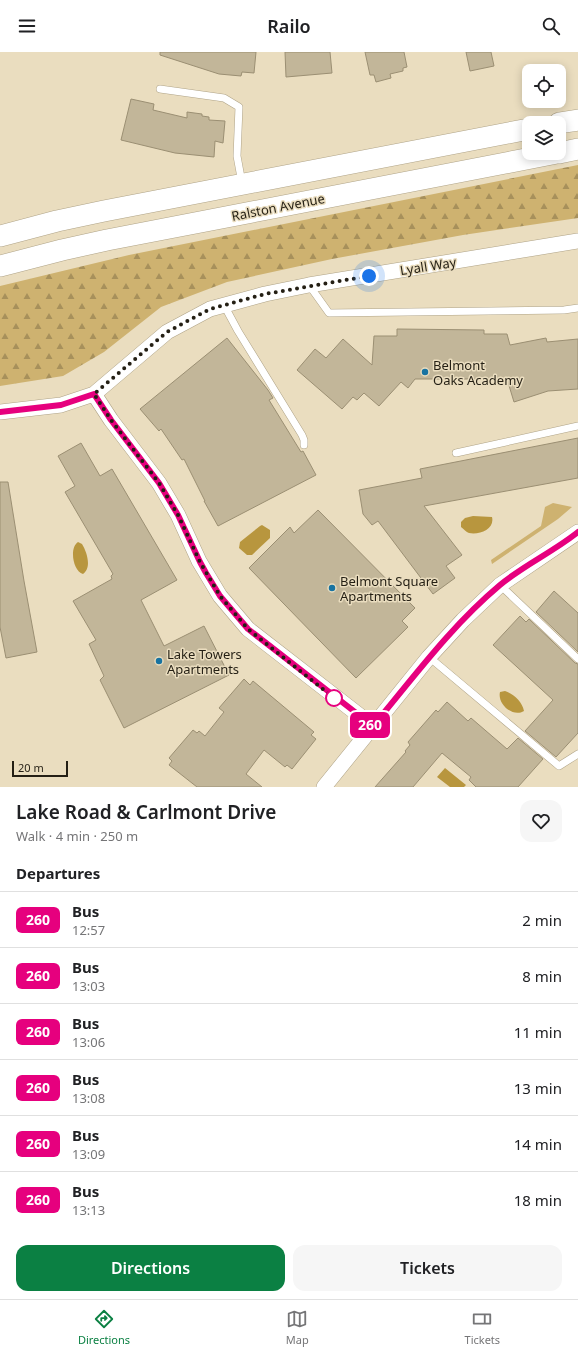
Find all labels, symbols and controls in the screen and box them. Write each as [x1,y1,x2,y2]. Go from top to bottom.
text: Railo [267,14,311,38]
icon: menu [16,15,38,37]
icon: search [540,15,562,37]
map controls [522,64,566,160]
button: locate [522,64,566,108]
button: layers [522,116,566,160]
street label: Ralston Avenue [230,189,326,225]
street label: Lyall Way [399,253,458,279]
your location [359,266,379,286]
place label: Belmont Oaks Academy [433,356,523,389]
marker: Belmont Oaks Academy [420,367,430,377]
place label: Belmont Square Apartments [340,572,438,605]
marker: Belmont Square Apartments [327,583,337,593]
place label: Lake Towers Apartments [167,645,242,678]
marker: Lake Towers Apartments [154,656,164,666]
unlabelled marker [325,689,343,707]
line badge: 260 [347,712,393,738]
text: 260 [358,715,382,734]
scale bar [12,759,68,778]
text: 20 m [18,760,44,775]
text: Lake Road & Carlmont Drive [16,799,276,825]
button: heart [520,800,562,842]
text: Walk · 4 min · 250 m [16,827,138,845]
text: Departures [16,863,100,883]
text: Bus [72,901,99,921]
text: 260 [26,910,50,929]
text: 2 min [522,910,562,930]
text: 12:57 [72,921,105,939]
text: Bus [72,957,99,977]
text: 260 [26,966,50,985]
text: 8 min [522,966,562,986]
text: 13:03 [72,977,105,995]
text: Bus [72,1013,99,1033]
text: 260 [26,1022,50,1041]
text: 11 min [514,1022,562,1042]
text: 13:06 [72,1033,105,1051]
text: Bus [72,1069,99,1089]
text: 260 [26,1078,50,1097]
text: 13 min [514,1078,562,1098]
text: 13:08 [72,1089,105,1107]
text: Bus [72,1125,99,1145]
text: 260 [26,1134,50,1153]
text: 14 min [514,1134,562,1154]
text: 13:09 [72,1145,105,1163]
text: Bus [72,1181,99,1201]
text: 260 [26,1190,50,1209]
text: 18 min [514,1190,562,1210]
text: 13:13 [72,1201,105,1219]
button: Directions [16,1245,285,1291]
button: Tickets [293,1245,562,1291]
tab: Directions [78,1308,130,1347]
tab: Map [286,1308,309,1347]
tab: Tickets [465,1308,500,1347]

